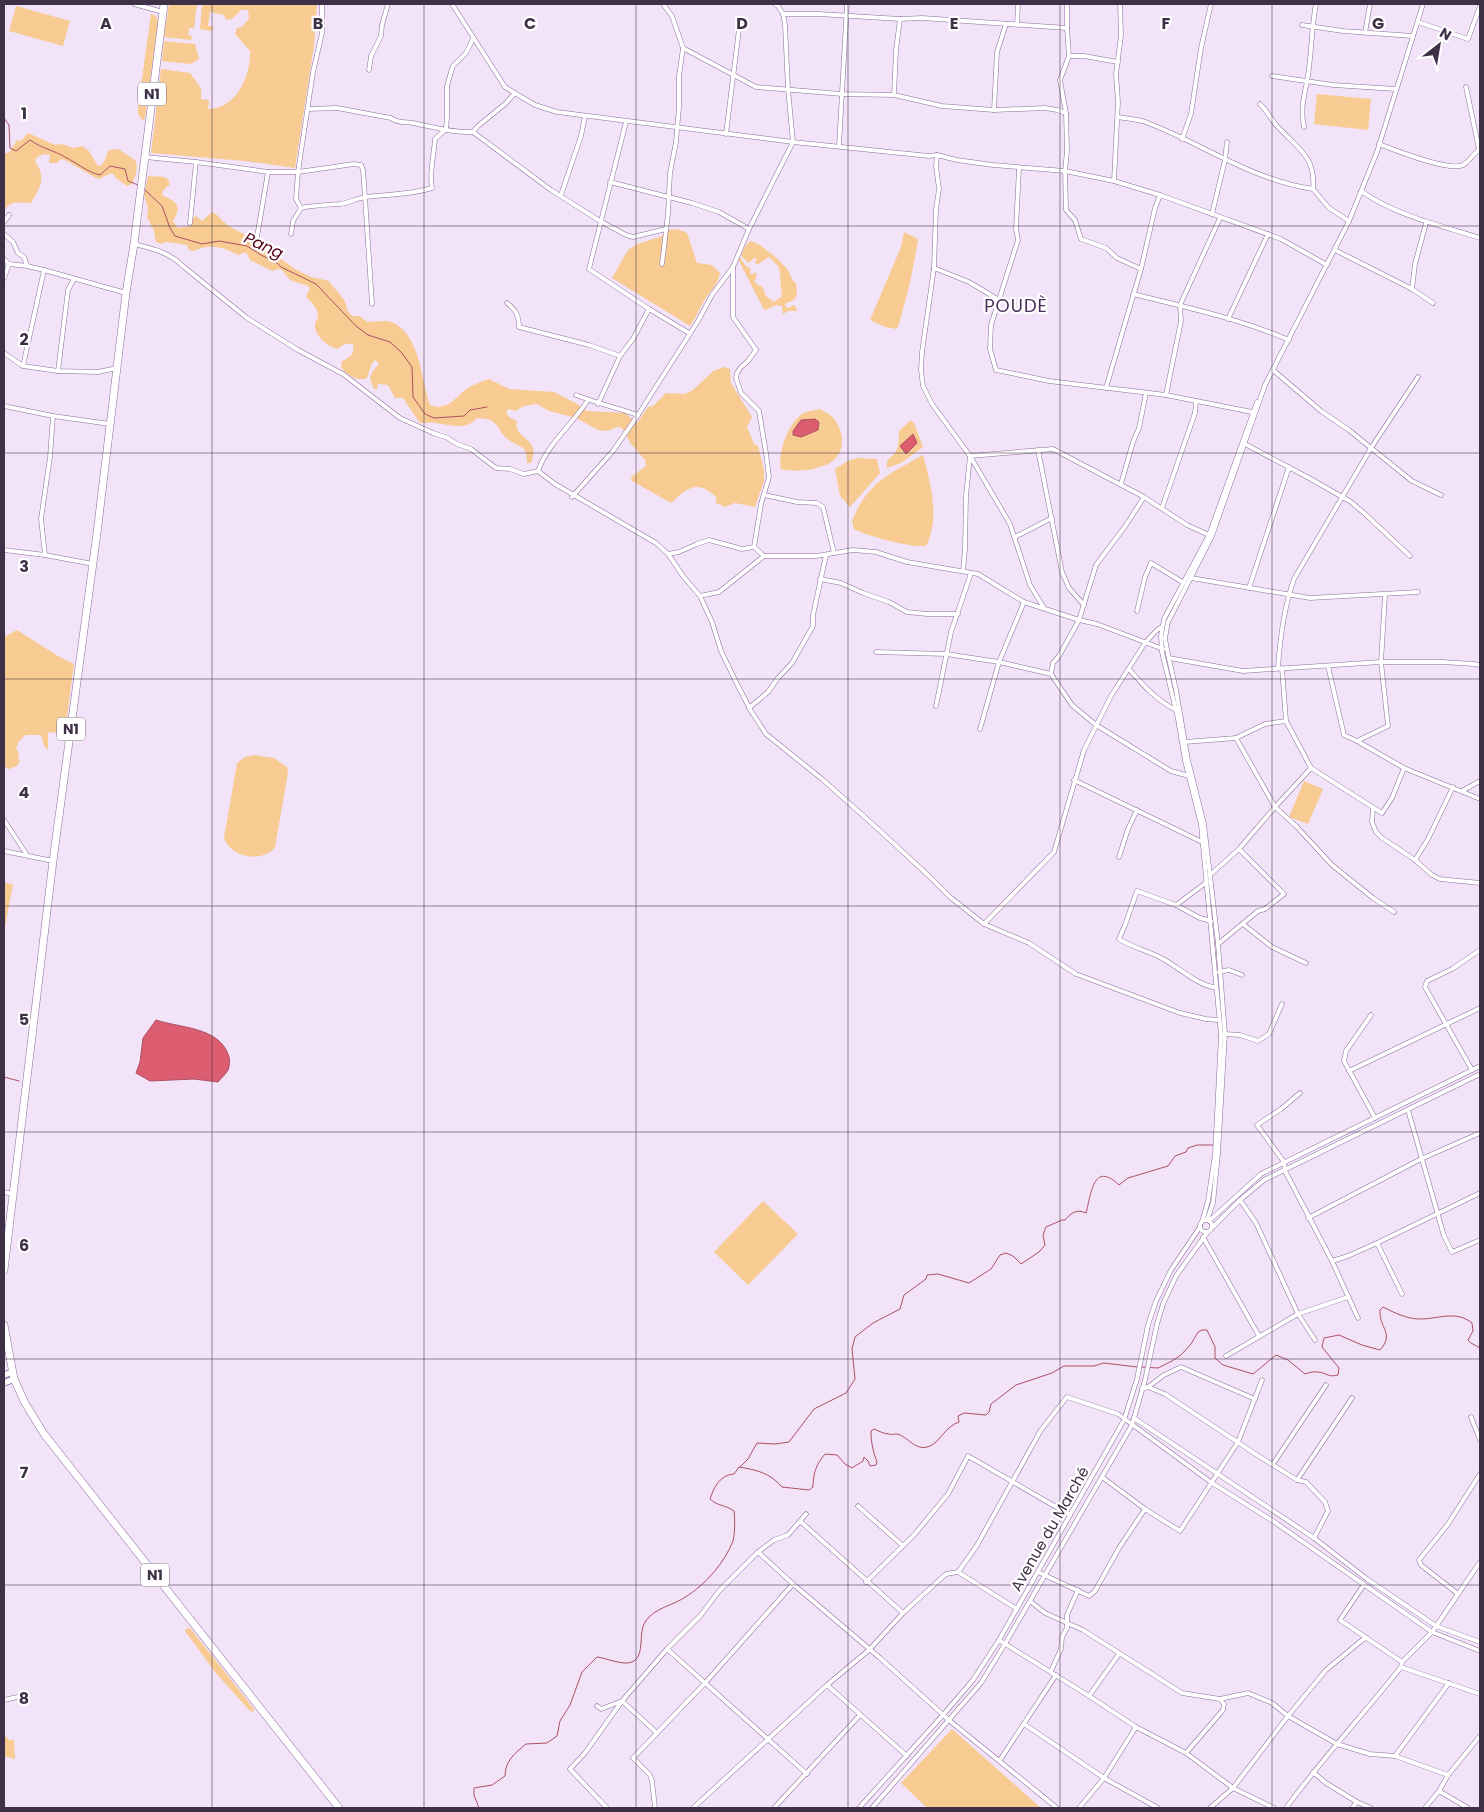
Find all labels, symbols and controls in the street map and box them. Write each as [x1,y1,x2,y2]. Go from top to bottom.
text: A [100,12,112,35]
text: B [313,12,323,35]
text: C [524,12,536,35]
text: D [736,12,748,35]
text: E [950,12,958,35]
text: F [1162,12,1171,35]
text: G [1372,12,1384,35]
north arrow [1414,20,1464,70]
text: N [1436,23,1455,45]
road number: N1 [138,82,166,106]
text: 1 [21,102,27,125]
water label: Pang [240,226,287,265]
district label: POUDÈ [984,293,1048,318]
text: 2 [19,328,29,351]
text: 3 [19,555,29,578]
road number: N1 [57,718,85,741]
text: 4 [19,781,30,804]
text: 5 [19,1008,29,1031]
text: 6 [19,1234,29,1257]
text: 7 [20,1461,29,1484]
street label: Avenue du Marché [1005,1463,1094,1595]
road number: N1 [141,1564,169,1586]
text: 8 [19,1687,29,1710]

